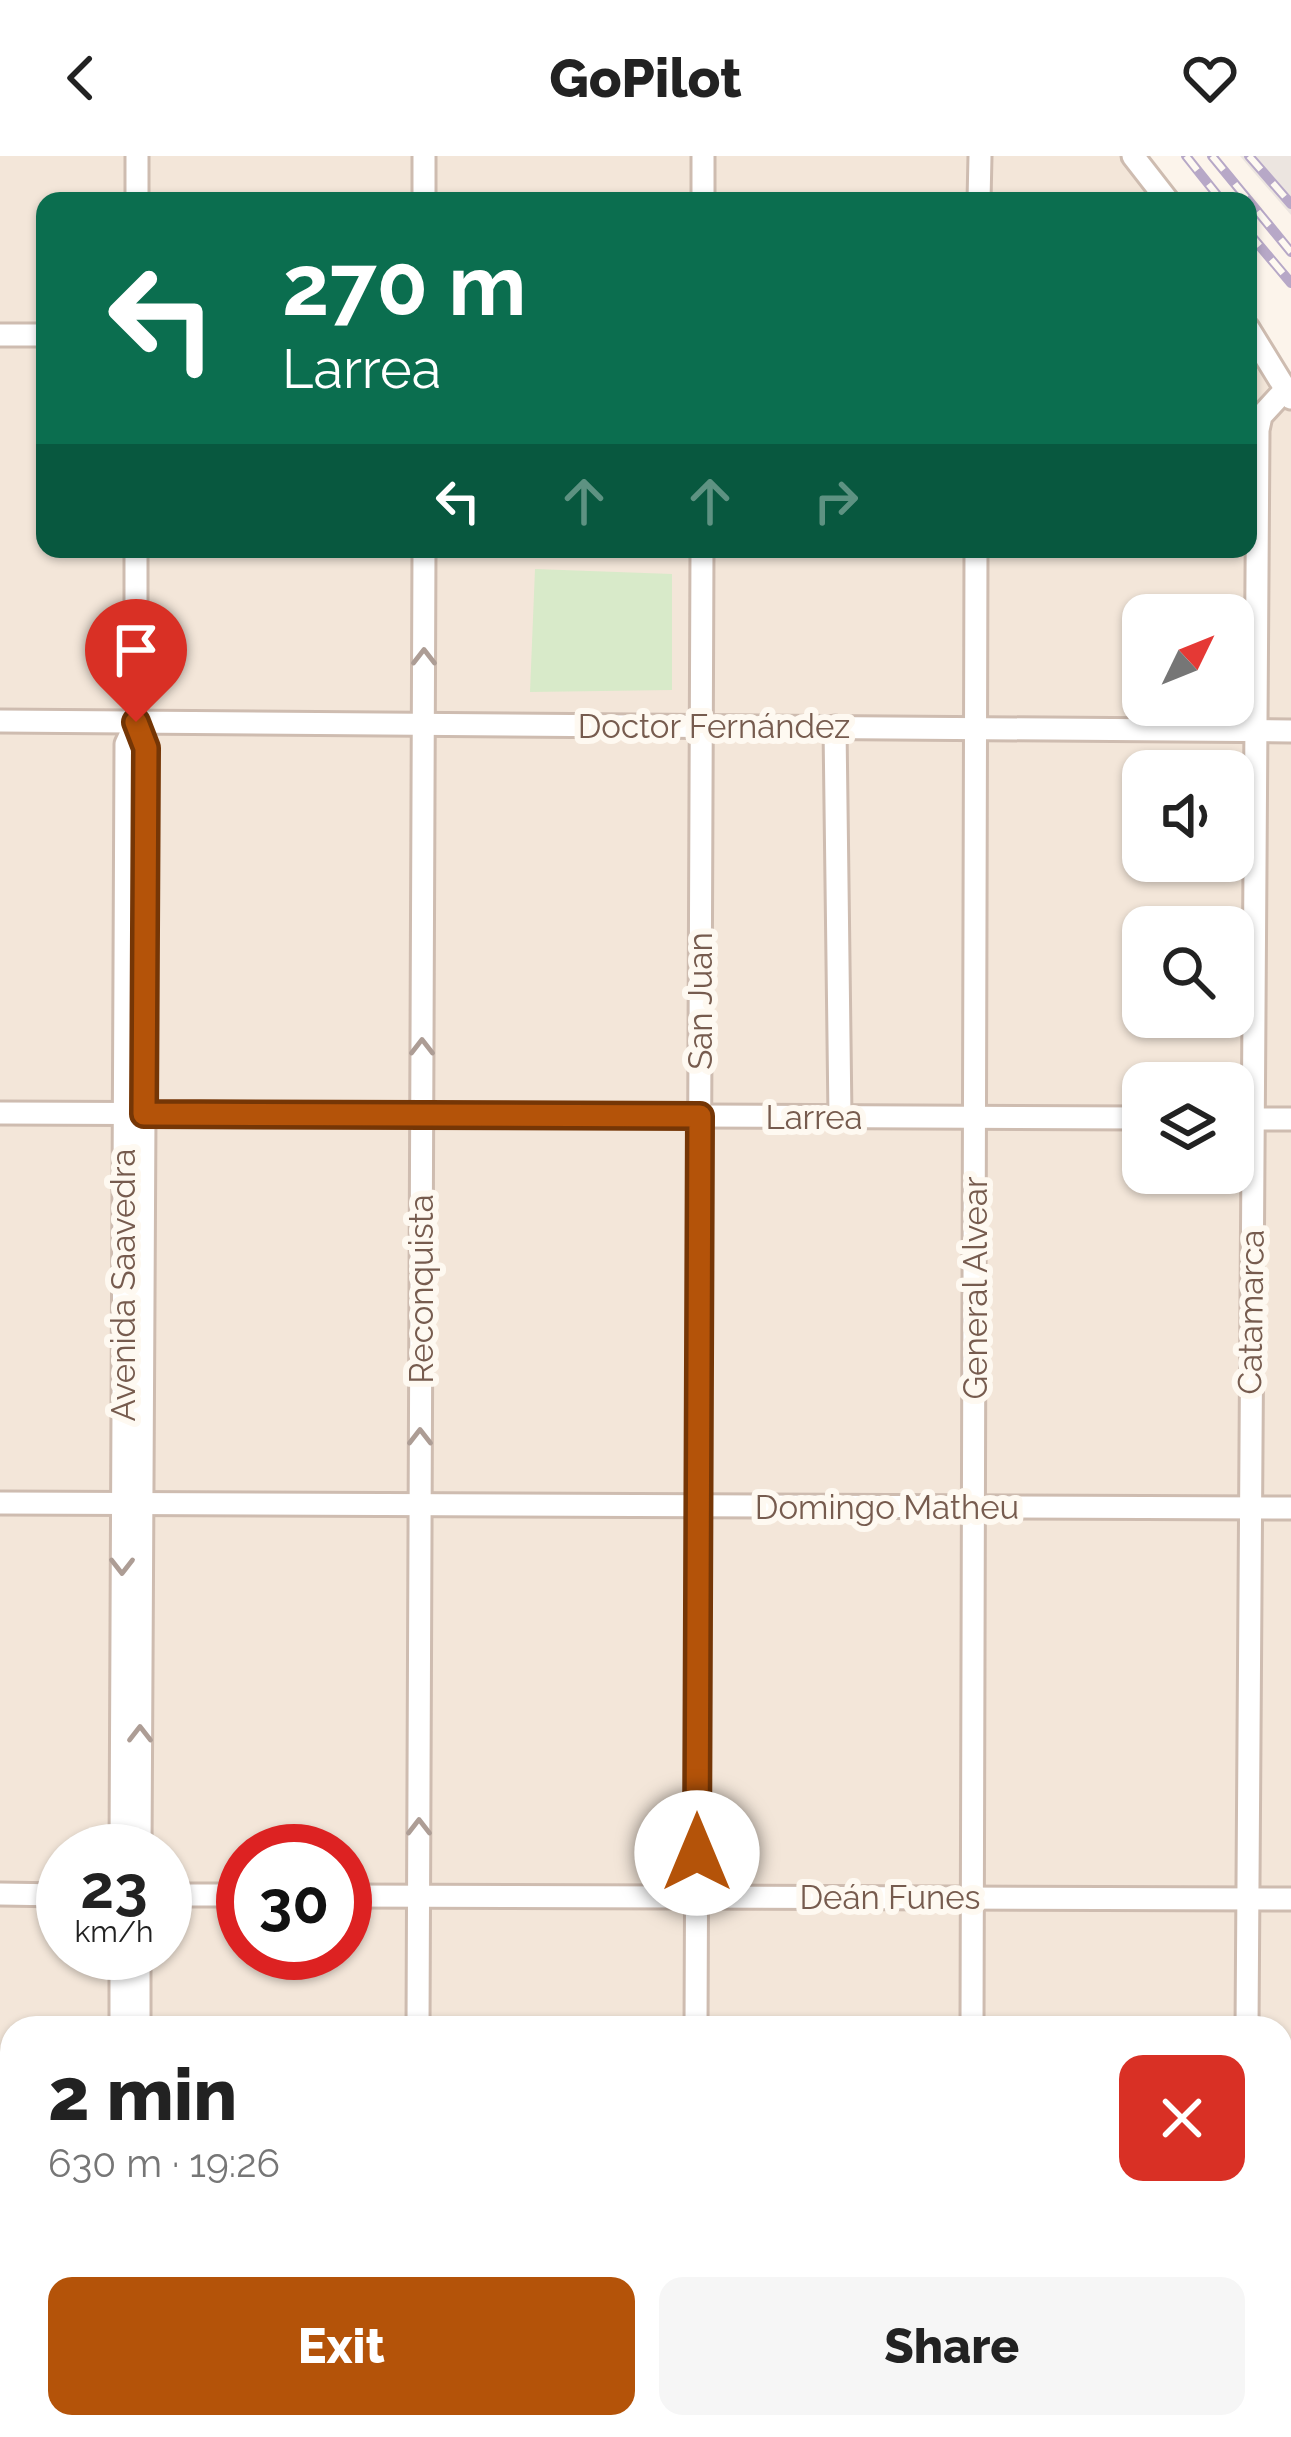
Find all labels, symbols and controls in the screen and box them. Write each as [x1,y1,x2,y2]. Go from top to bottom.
icon: back [48,45,114,111]
icon: heart [1177,45,1243,111]
text: GoPilot [549,46,742,110]
text: 270 m [282,236,526,335]
icon: left [84,240,240,396]
text: Larrea [282,337,441,401]
icon: left [425,468,491,534]
icon: ahead [551,468,617,534]
icon: ahead [677,468,743,534]
icon: right [803,468,869,534]
north arrow [1122,594,1254,726]
map controls [1122,594,1254,1194]
pin [85,599,187,722]
icon: arrive [103,617,169,683]
one-way arrow [411,647,437,665]
street label: Doctor Fernández [578,707,850,746]
button: sound [1122,750,1254,882]
button: search [1122,906,1254,1038]
street label: San Juan [681,932,720,1070]
one-way arrow [409,1037,435,1055]
button: layers [1122,1062,1254,1194]
street label: Larrea [765,1098,863,1137]
street label: Avenida Saavedra [104,1149,143,1421]
street label: General Alvear [956,1176,995,1400]
street label: Reconquista [402,1194,441,1384]
street label: Catamarca [1230,1229,1272,1395]
one-way arrow [407,1427,433,1446]
street label: Domingo Matheu [755,1488,1019,1527]
one-way arrow [109,1558,135,1576]
one-way arrow [127,1724,153,1742]
position arrow [634,1790,760,1916]
one-way arrow [405,1817,431,1836]
speed limit sign: 30 [216,1824,372,1980]
text: 23 [80,1852,148,1922]
street label: Deán Funes [799,1878,981,1917]
text: km/h [74,1914,154,1949]
text: 2 min [48,2052,237,2137]
button: close [1119,2055,1245,2181]
text: 630 m · 19:26 [48,2140,280,2186]
button: Exit [48,2277,635,2415]
button: Share [659,2277,1245,2415]

